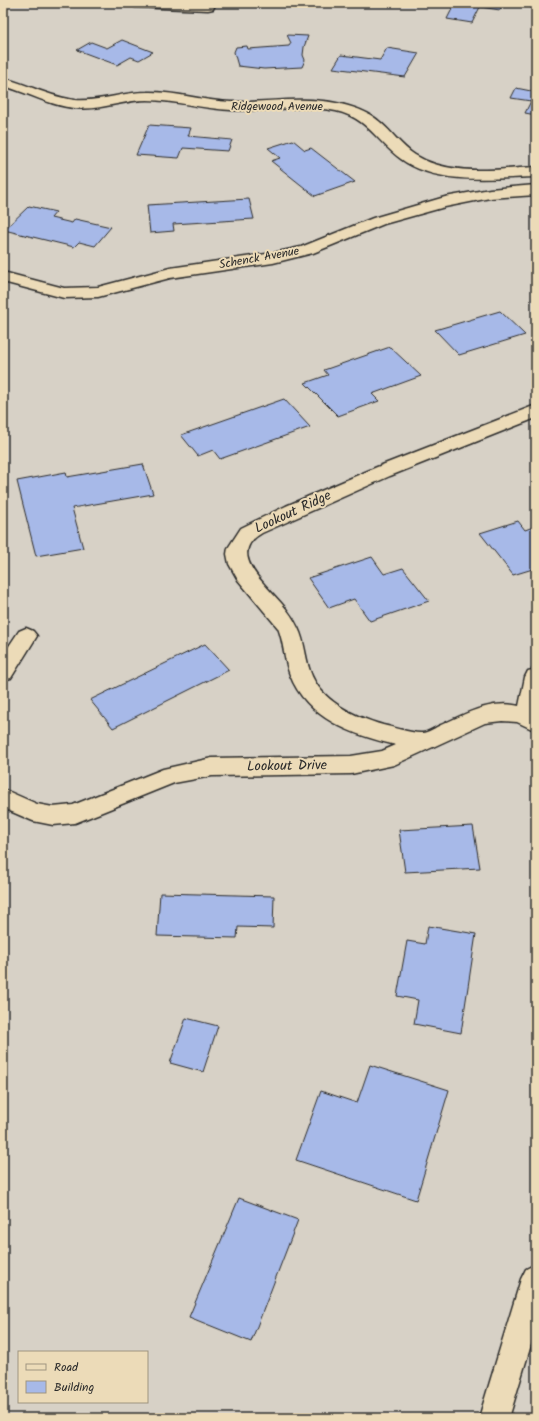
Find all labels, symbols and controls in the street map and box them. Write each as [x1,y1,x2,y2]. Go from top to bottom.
street label: Ridgewood Avenue [231,97,324,116]
street label: Schenck Avenue [217,242,301,274]
street label: Lookout Ridge [251,484,336,539]
street label: Lookout Drive [247,754,328,778]
legend [18,1351,148,1403]
text: Road [54,1358,79,1377]
text: Building [54,1378,94,1397]

